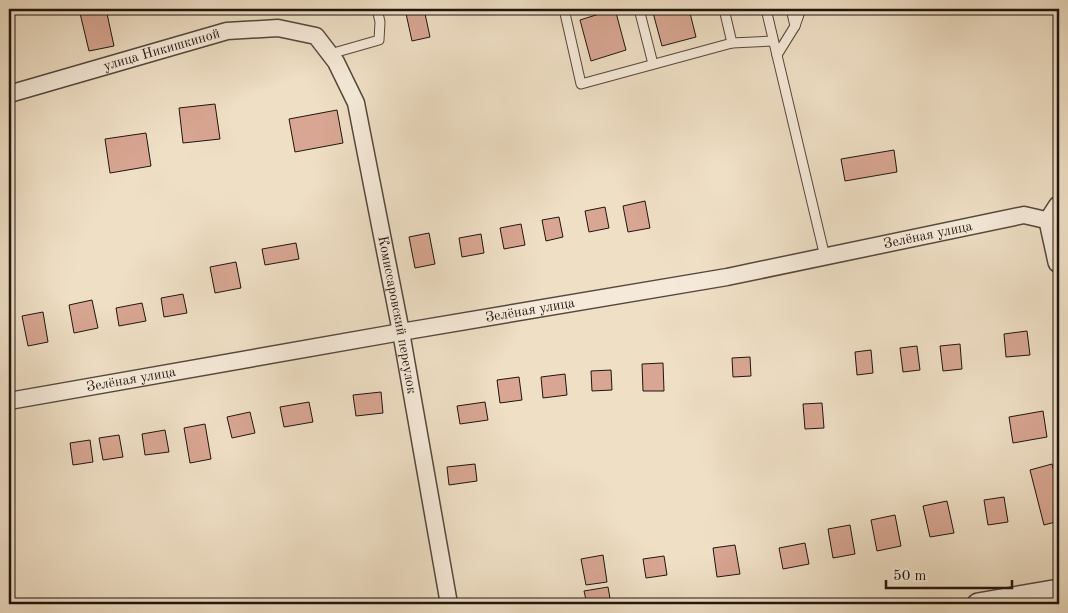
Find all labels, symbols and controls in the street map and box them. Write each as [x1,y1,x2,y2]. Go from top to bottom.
street label: улица Никишкиной [102,26,222,73]
street label: Зелёная улица [882,219,974,251]
street label: Комиссаровский переулок [375,235,419,395]
street label: Зелёная улица [484,296,576,325]
street label: Зелёная улица [85,365,177,394]
scale bar [886,558,1012,590]
text: 50 m [893,569,927,584]

